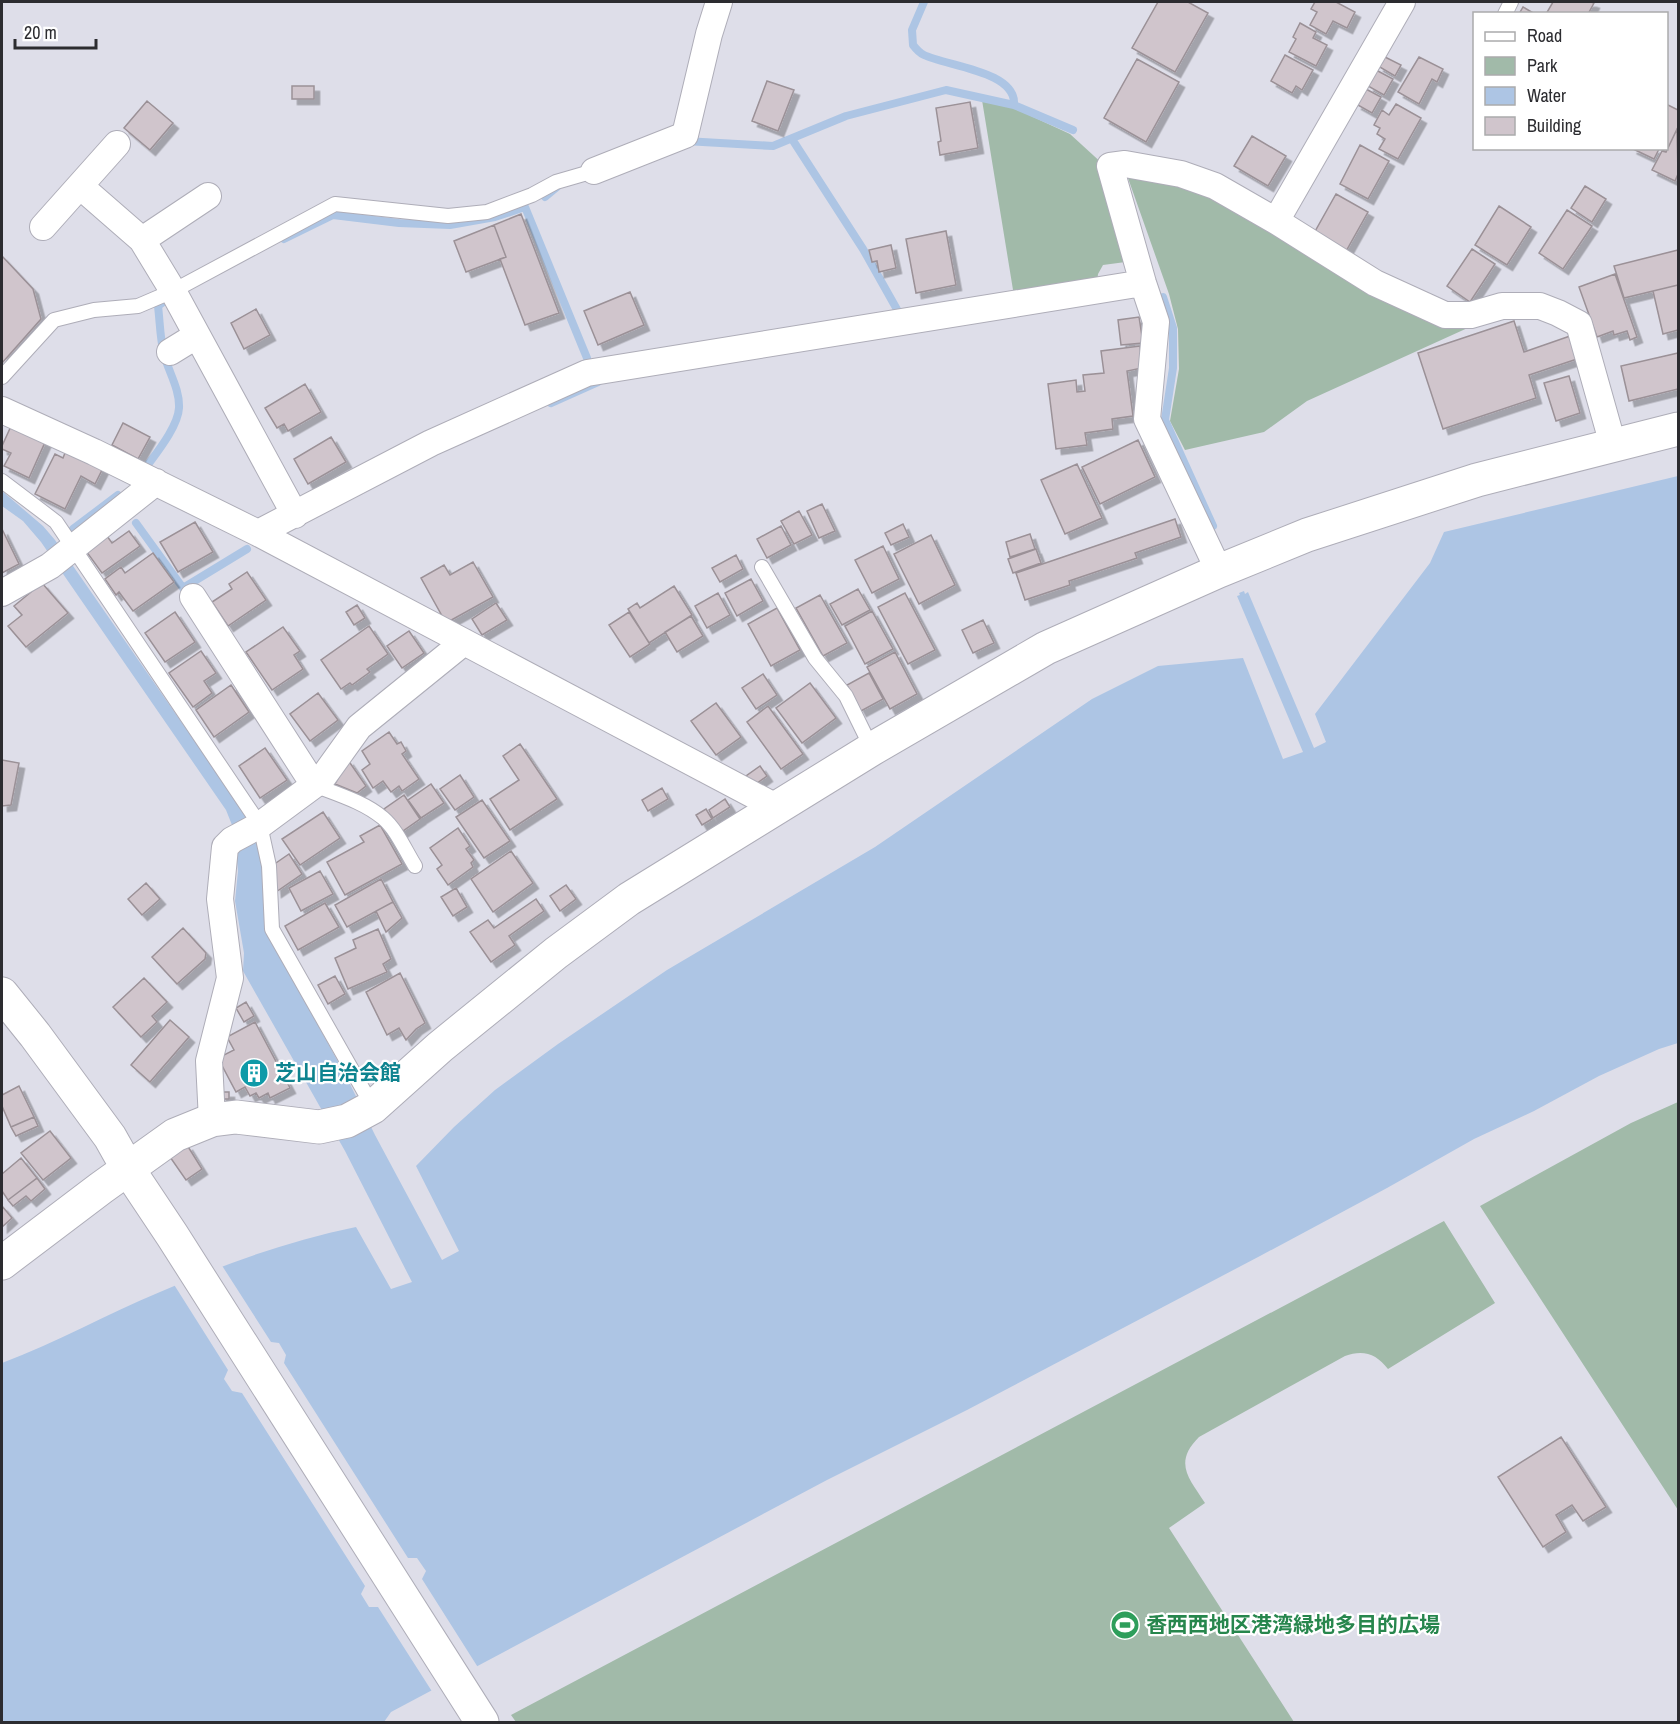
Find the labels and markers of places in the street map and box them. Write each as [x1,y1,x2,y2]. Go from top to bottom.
building icon: 芝山自治会館 [238,1057,270,1089]
place label: 芝山自治会館 [275,1058,401,1087]
sports icon: 香西西地区港湾緑地多目的広場 [1109,1609,1141,1641]
place label: 香西西地区港湾緑地多目的広場 [1146,1610,1440,1639]

